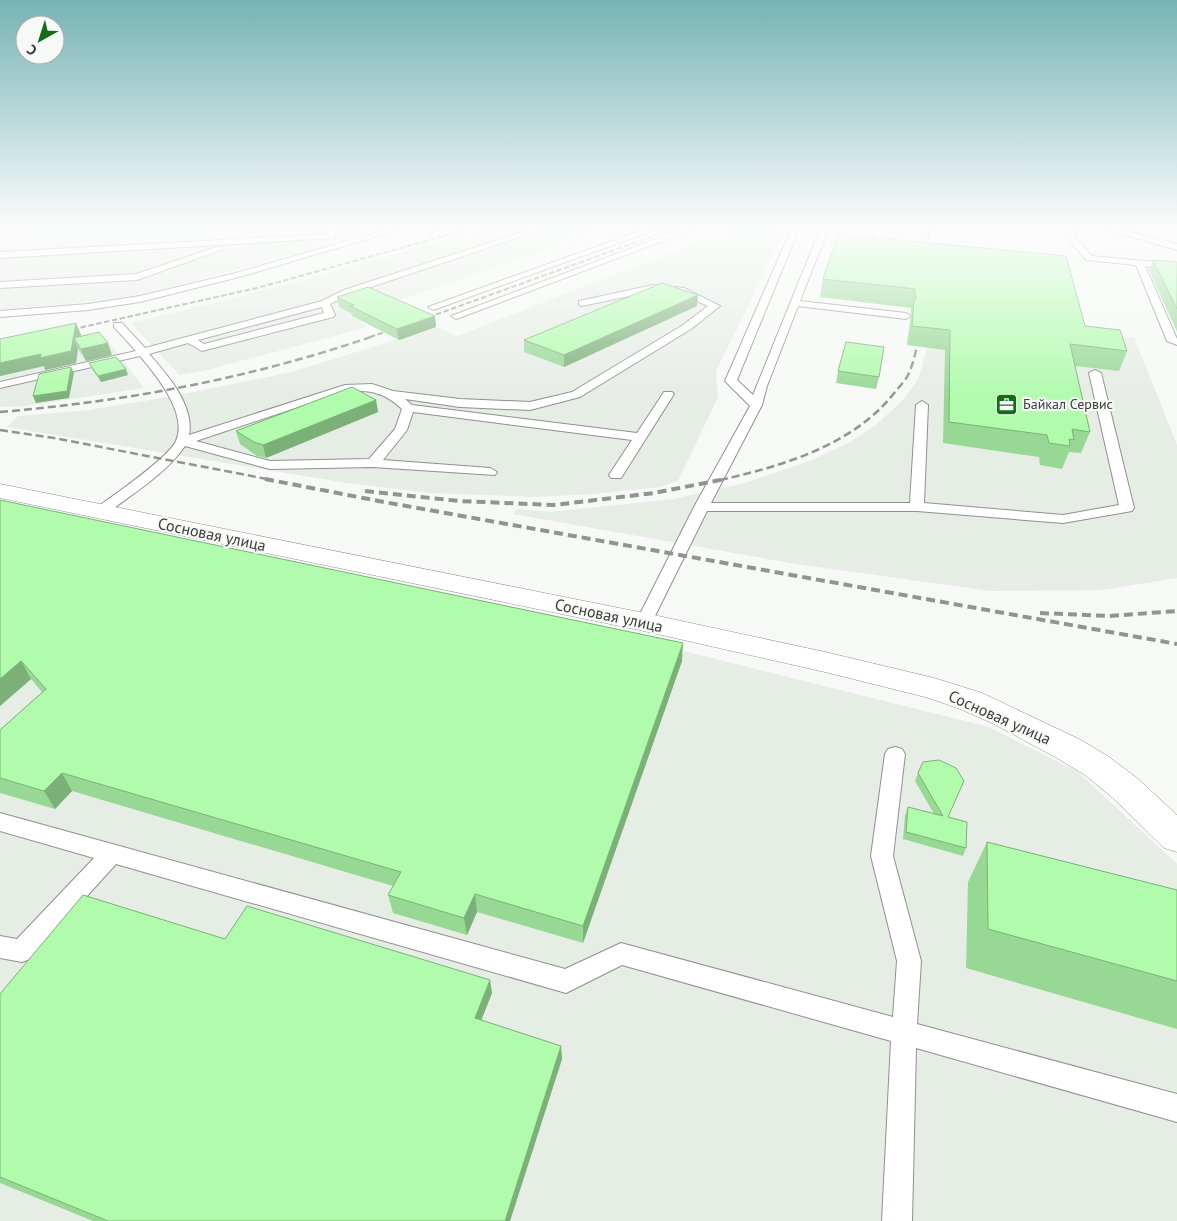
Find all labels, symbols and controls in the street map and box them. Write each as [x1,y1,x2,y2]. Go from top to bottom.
north arrow [15,15,65,65]
text: С [23,41,41,60]
office icon: Байкал Сервис [995,392,1019,416]
place label: Байкал Сервис [1023,395,1113,413]
street label: Сосновая улица [156,513,268,555]
street label: Сосновая улица [553,594,665,636]
street label: Сосновая улица [946,685,1054,749]

